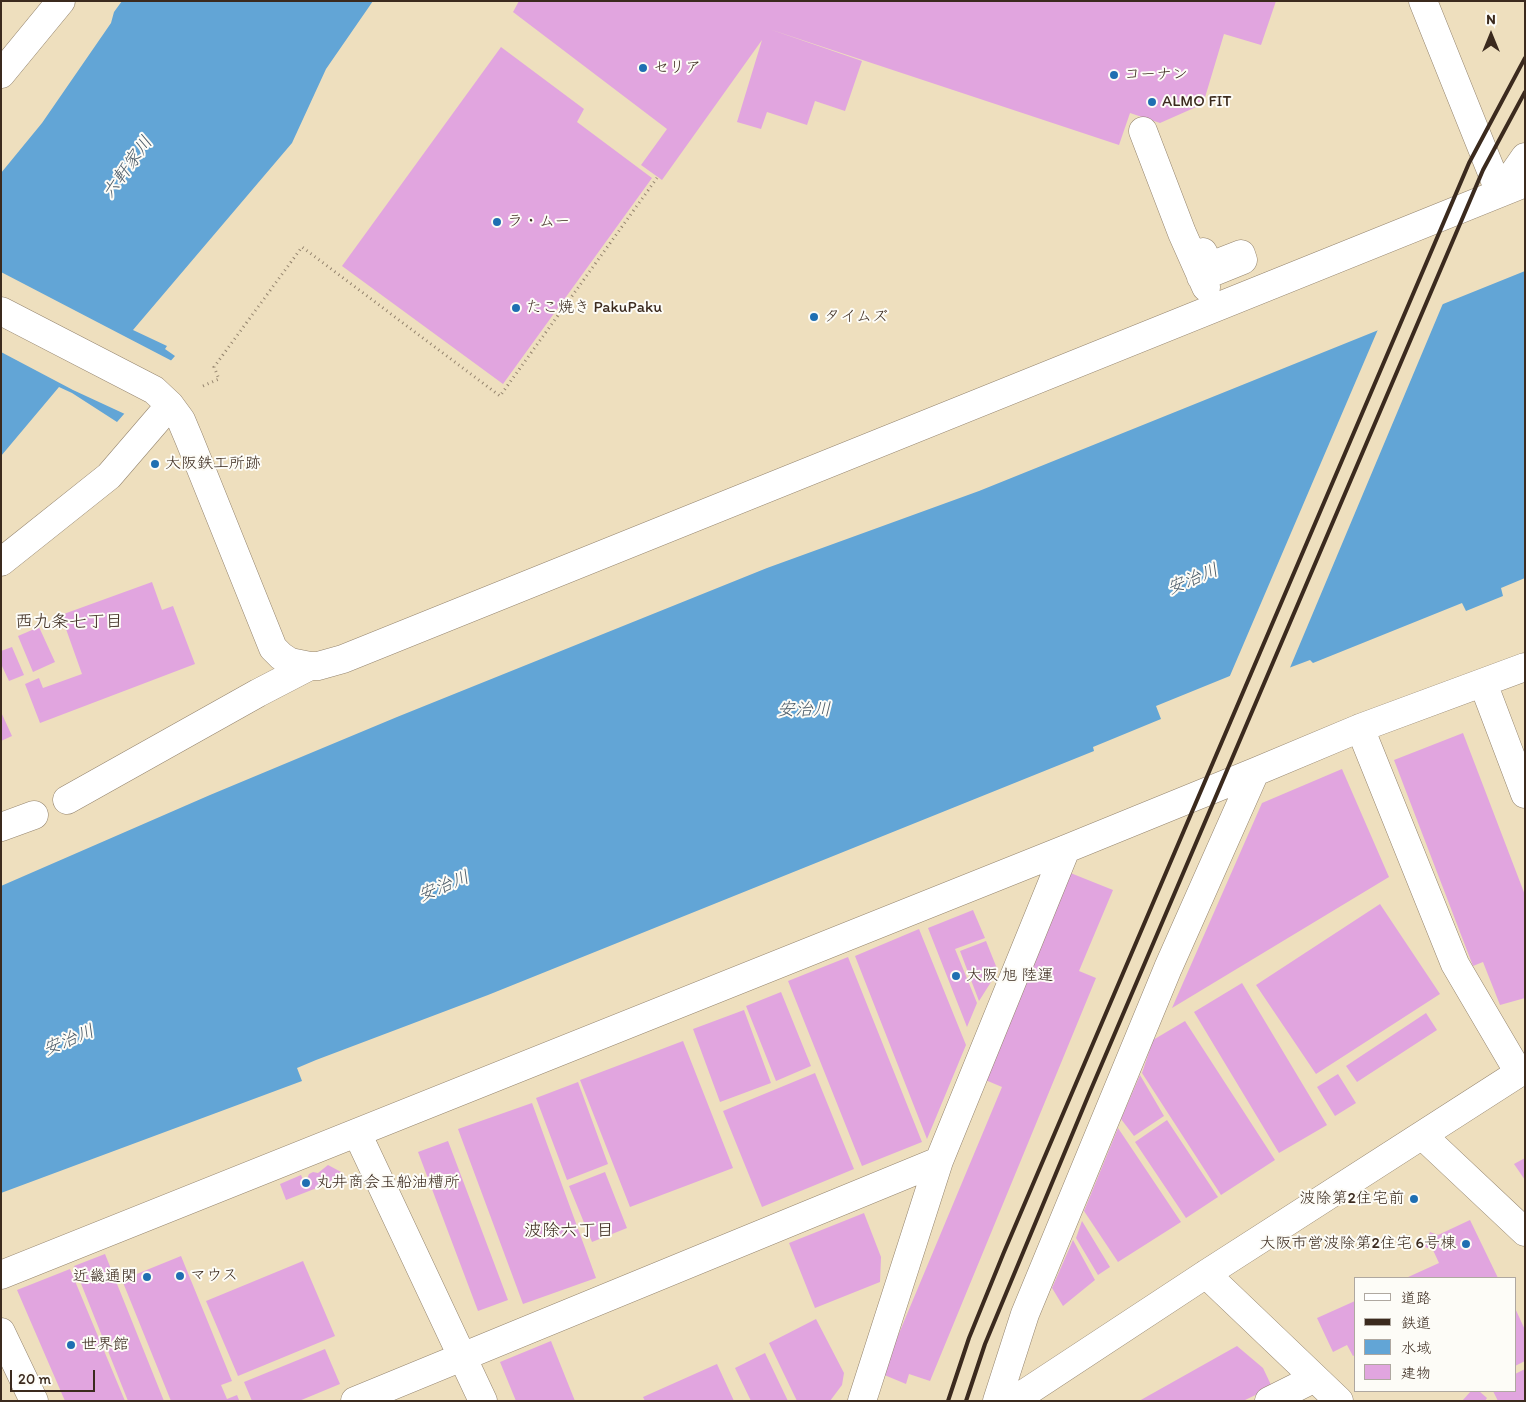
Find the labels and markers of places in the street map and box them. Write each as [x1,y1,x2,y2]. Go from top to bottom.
place label: セリア [653,58,701,78]
marker: セリア [637,62,649,74]
place label: コーナン [1124,65,1188,85]
marker: コーナン [1108,69,1120,81]
place label: ALMO FIT [1162,92,1232,112]
marker: ALMO FIT [1146,96,1158,108]
place label: ラ・ムー [507,212,570,232]
marker: ラ・ムー [491,216,503,228]
place label: たこ焼き PakuPaku [526,298,662,318]
marker: たこ焼き PakuPaku [510,302,522,314]
place label: タイムズ [824,307,888,327]
marker: タイムズ [808,311,820,323]
place label: 大阪鉄工所跡 [165,454,261,474]
marker: 大阪鉄工所跡 [149,458,161,470]
place label: 大阪 旭 陸運 [966,966,1053,986]
marker: 大阪 旭 陸運 [950,970,962,982]
place label: 丸井商会玉船油槽所 [316,1173,460,1193]
marker: 丸井商会玉船油槽所 [300,1177,312,1189]
place label: 波除第2住宅前 [1300,1189,1404,1209]
marker: 波除第2住宅前 [1408,1193,1420,1205]
place label: 大阪市営波除第2住宅 6号棟 [1260,1234,1456,1254]
marker: 大阪市営波除第2住宅 6号棟 [1460,1238,1472,1250]
place label: マウス [190,1266,238,1286]
place label: 近畿通関 [73,1267,137,1287]
marker: マウス [174,1270,186,1282]
marker: 近畿通関 [141,1271,153,1283]
place label: 世界館 [81,1335,129,1355]
marker: 世界館 [65,1339,77,1351]

